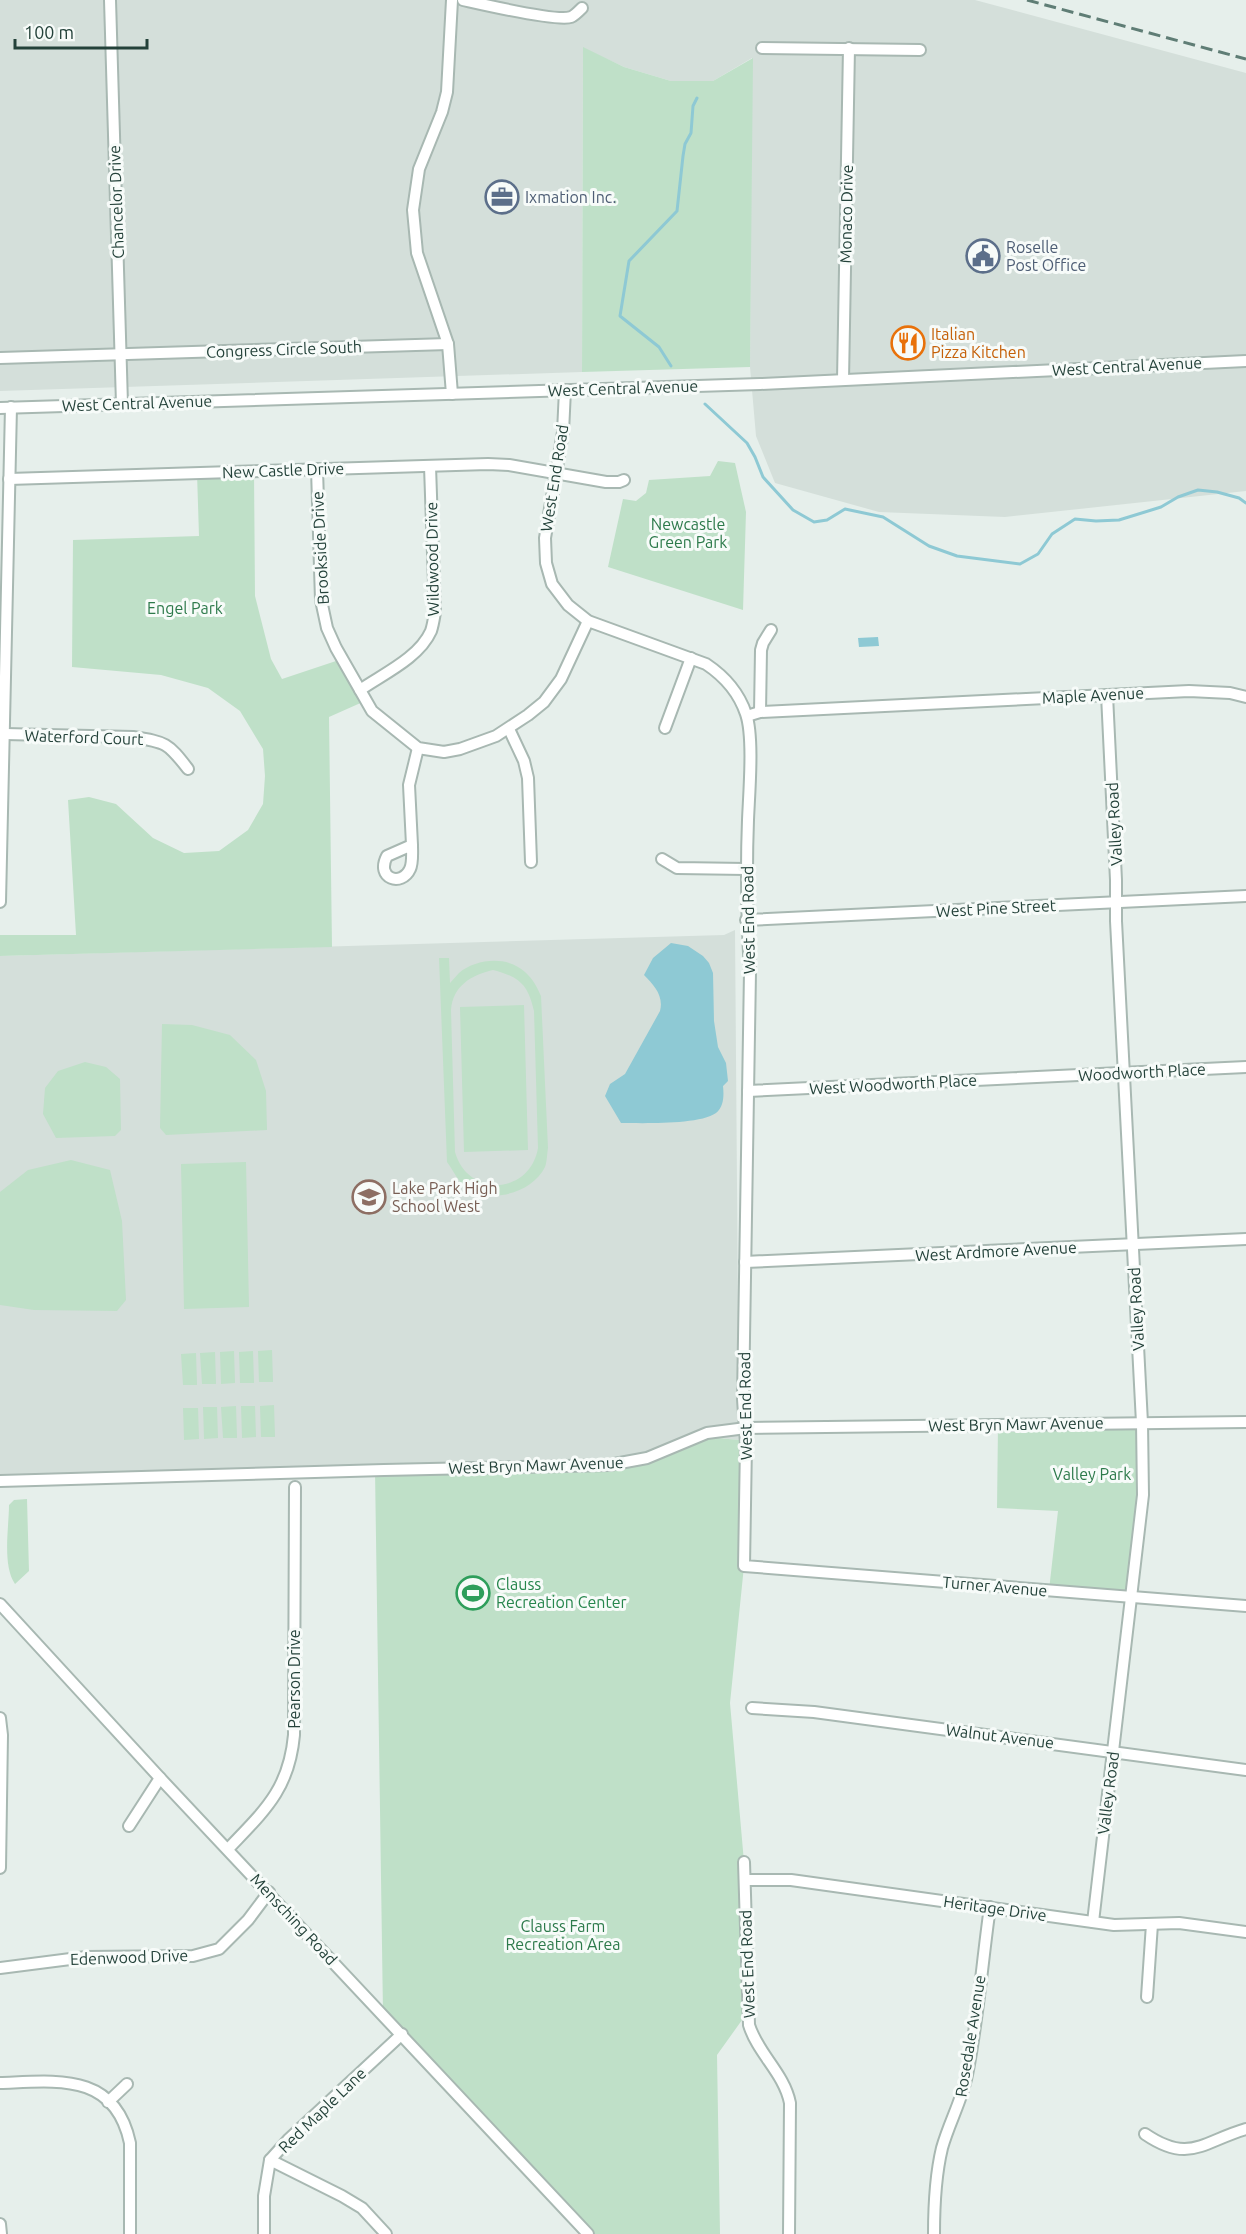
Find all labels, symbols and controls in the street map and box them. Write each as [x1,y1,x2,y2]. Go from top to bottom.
scale bar [15,12,147,50]
text: 100 m [24,22,74,42]
street label: Chancelor Drive [105,145,127,259]
street label: Monaco Drive [836,164,856,264]
office icon: Ixmation Inc. [484,179,520,215]
place label: Ixmation Inc. [525,188,616,206]
public building icon: Roselle Post Office [965,238,1001,274]
place label: Roselle Post Office [1006,238,1086,274]
restaurant icon: Italian Pizza Kitchen [890,325,926,361]
place label: Italian Pizza Kitchen [931,325,1026,361]
street label: Congress Circle South [206,337,362,361]
street label: West Central Avenue [1051,353,1203,379]
street label: West Central Avenue [548,376,698,400]
street label: West Central Avenue [62,391,212,415]
street label: West End Road [537,423,571,533]
street label: New Castle Drive [222,459,344,481]
street label: Brookside Drive [308,491,332,605]
street label: Wildwood Drive [422,502,442,616]
park label: Newcastle Green Park [649,515,727,551]
park label: Engel Park [147,599,223,617]
street label: Maple Avenue [1042,683,1144,707]
street label: Waterford Court [24,726,144,748]
street label: Valley Road [1103,782,1125,866]
street label: West End Road [738,866,758,974]
street label: West Pine Street [936,896,1057,920]
street label: Woodworth Place [1078,1060,1206,1084]
street label: West Woodworth Place [809,1071,977,1097]
school or university icon: Lake Park High School West [351,1179,387,1215]
place label: Lake Park High School West [392,1179,498,1215]
street label: West Ardmore Avenue [915,1238,1077,1264]
street label: Valley Road [1125,1267,1147,1351]
street label: West End Road [735,1352,755,1460]
street label: West Bryn Mawr Avenue [928,1413,1104,1435]
street label: West Bryn Mawr Avenue [448,1453,624,1477]
park label: Valley Park [1053,1465,1131,1483]
street label: Turner Avenue [942,1572,1048,1600]
sports icon: Clauss Recreation Center [455,1575,491,1611]
place label: Clauss Recreation Center [496,1575,627,1611]
street label: Pearson Drive [285,1629,303,1729]
street label: Walnut Avenue [945,1720,1055,1752]
street label: Valley Road [1094,1750,1122,1836]
street label: Mensching Road [247,1870,341,1968]
street label: Heritage Drive [942,1892,1048,1924]
street label: West End Road [736,1910,758,2018]
park label: Clauss Farm Recreation Area [505,1917,621,1953]
street label: Edenwood Drive [70,1946,188,1968]
street label: Rosedale Avenue [951,1974,989,2098]
street label: Red Maple Lane [275,2064,369,2156]

